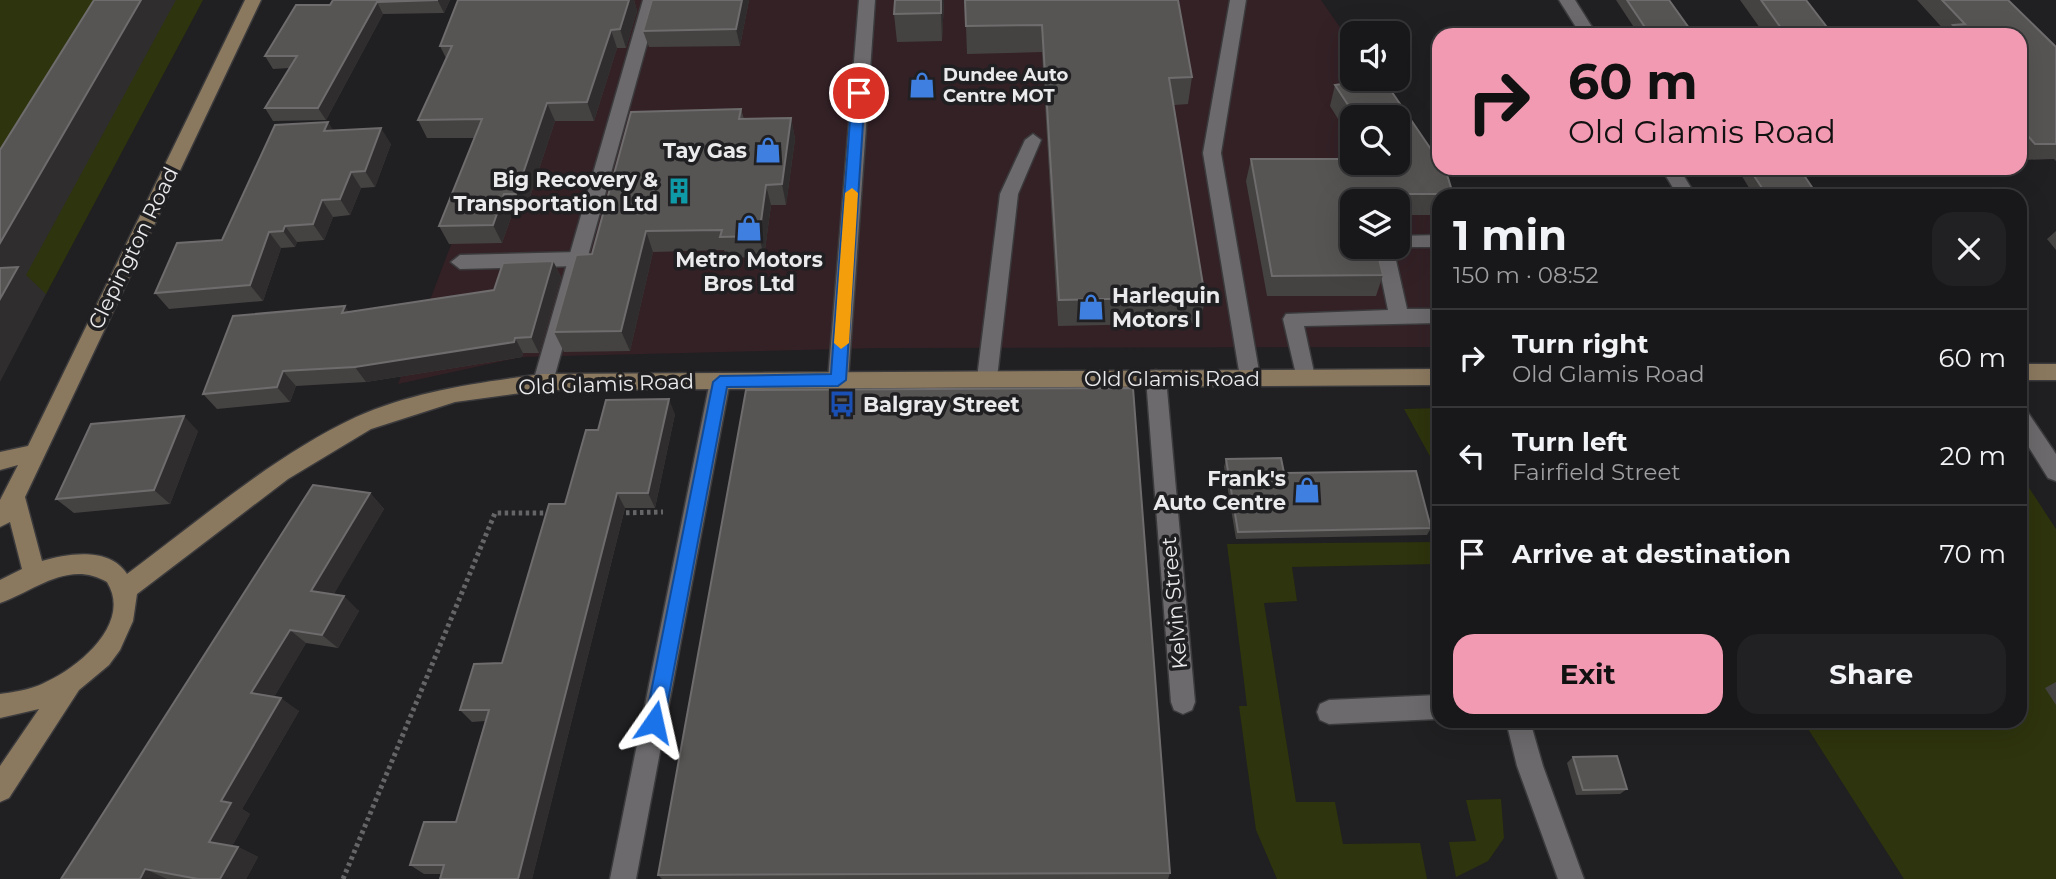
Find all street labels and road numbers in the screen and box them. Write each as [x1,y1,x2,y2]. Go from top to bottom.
street label: Clepington Road [83,163,183,333]
street label: Old Glamis Road [1084,366,1260,391]
street label: Old Glamis Road [518,368,694,400]
street label: Kelvin Street [1156,536,1192,670]

